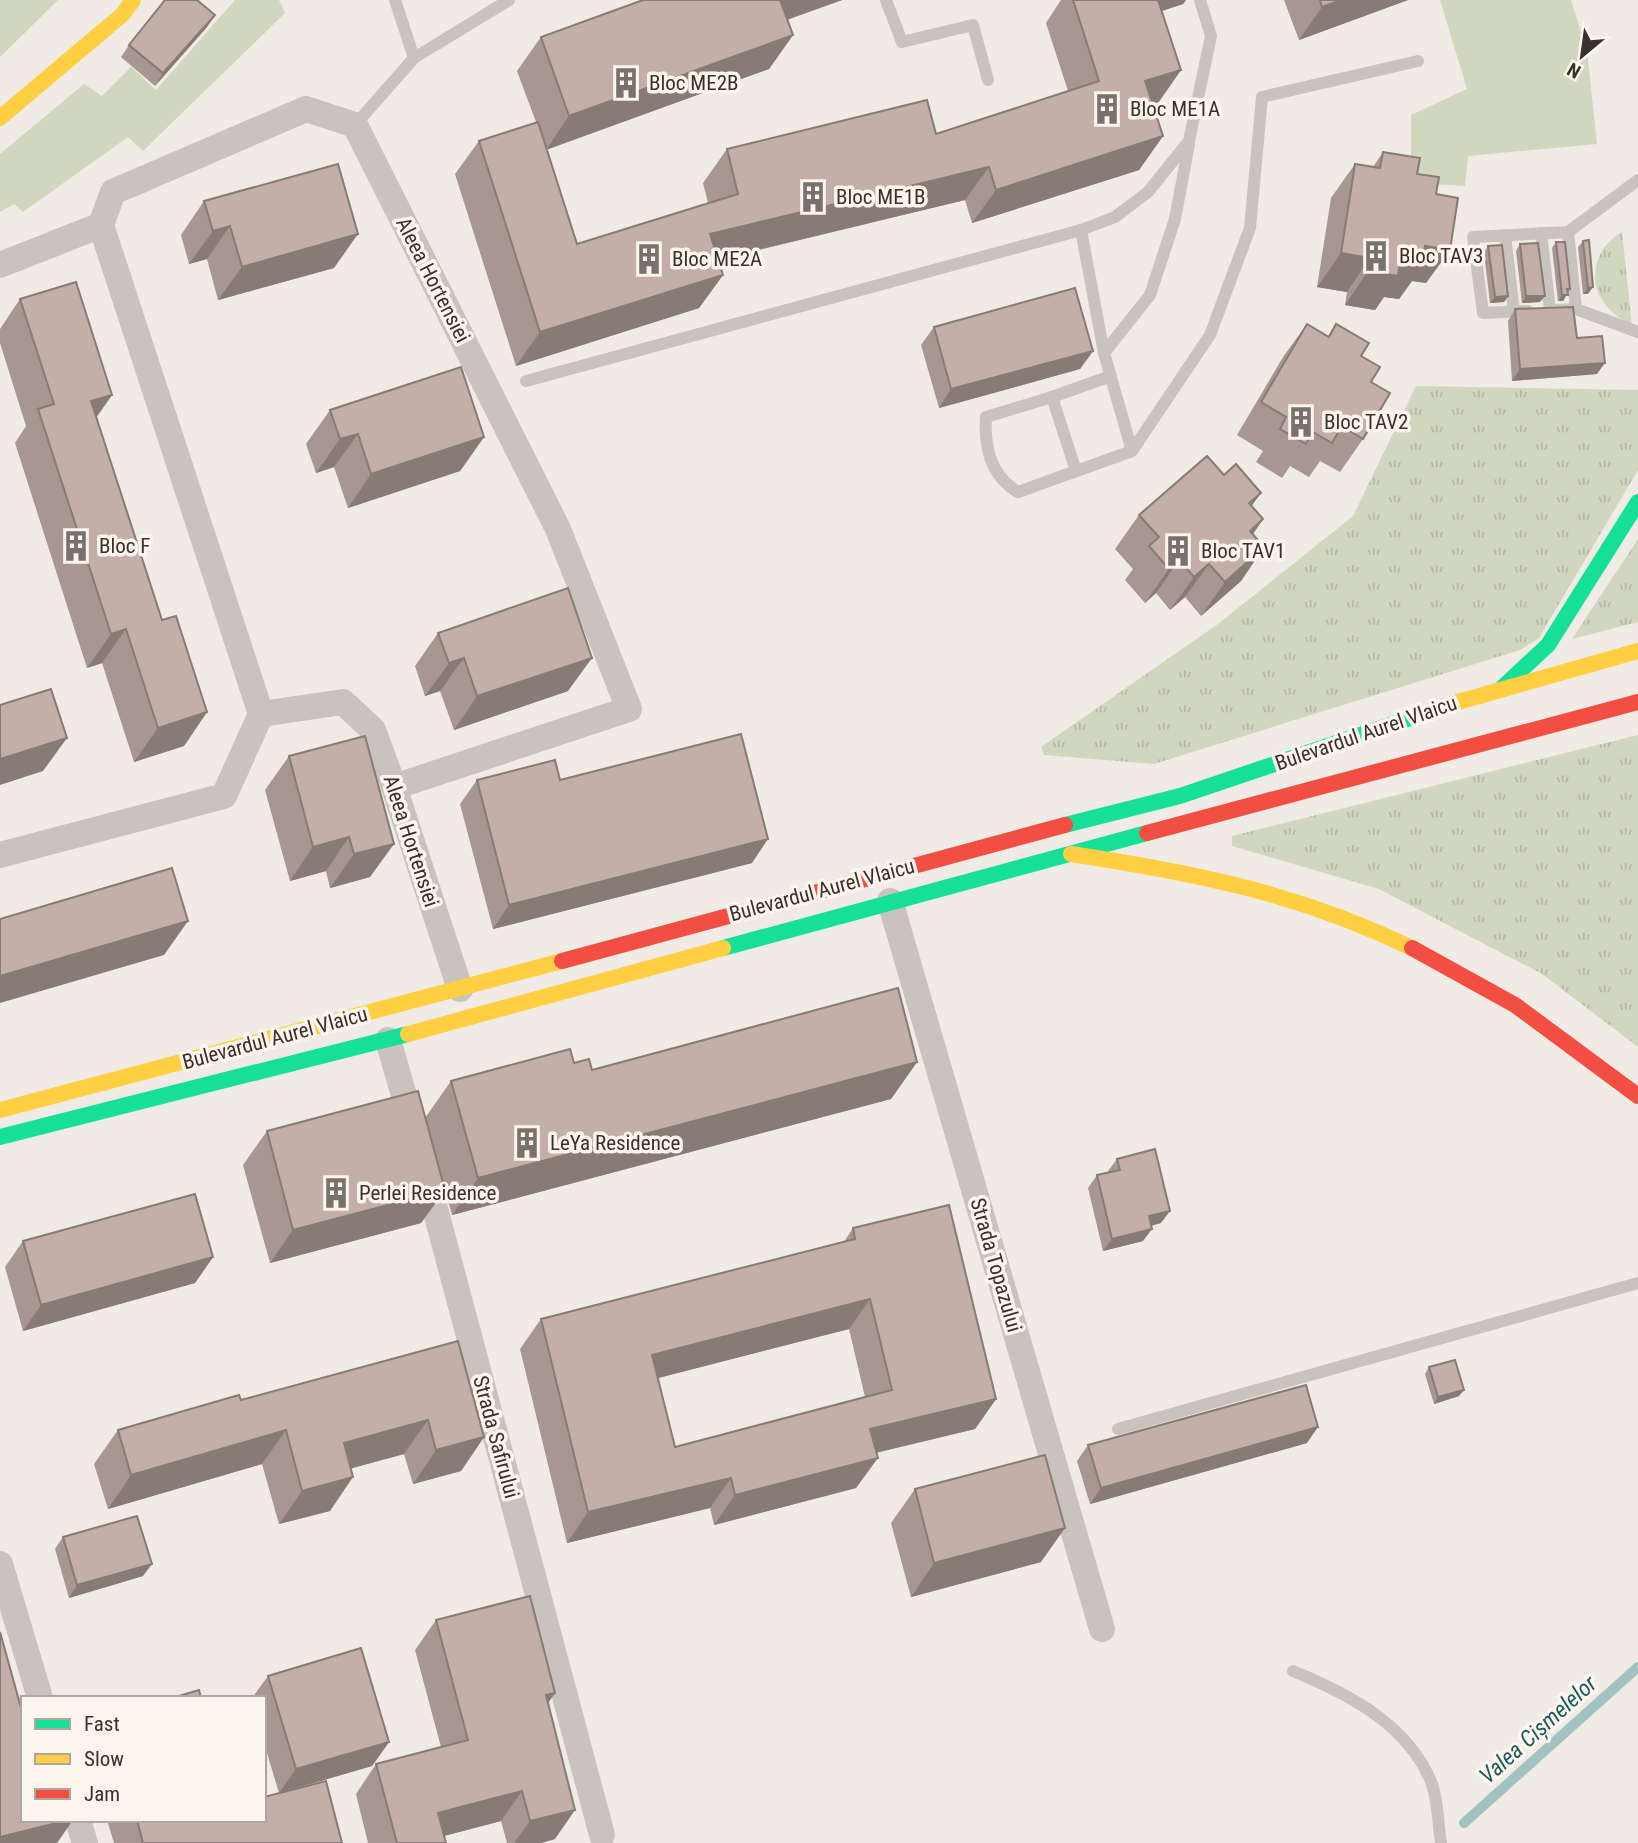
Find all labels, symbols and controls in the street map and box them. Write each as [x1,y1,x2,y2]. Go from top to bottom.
north arrow [1547,21,1617,91]
text: N [1563,58,1585,83]
building icon: Bloc ME2B [609,66,643,100]
place label: Bloc ME2B [649,71,738,95]
building icon: Bloc ME1A [1090,92,1124,126]
place label: Bloc ME1A [1130,97,1220,121]
building icon: Bloc ME1B [796,180,830,214]
place label: Bloc ME1B [836,185,925,209]
street label: Aleea Hortensiei [391,213,475,347]
building icon: Bloc TAV3 [1359,239,1393,273]
building icon: Bloc ME2A [632,242,666,276]
place label: Bloc TAV3 [1399,244,1483,268]
place label: Bloc ME2A [672,247,762,271]
building icon: Bloc TAV2 [1284,405,1318,439]
place label: Bloc TAV2 [1324,410,1408,434]
building icon: Bloc F [59,529,93,563]
place label: Bloc F [99,534,150,558]
building icon: Bloc TAV1 [1161,534,1195,568]
place label: Bloc TAV1 [1201,539,1285,563]
street label: Bulevardul Aurel Vlaicu [1272,691,1460,775]
street label: Aleea Hortensiei [378,772,444,910]
street label: Bulevardul Aurel Vlaicu [727,854,917,926]
street label: Bulevardul Aurel Vlaicu [180,1002,370,1074]
building icon: LeYa Residence [510,1126,544,1160]
place label: LeYa Residence [550,1131,681,1155]
building icon: Perlei Residence [319,1176,353,1210]
place label: Perlei Residence [359,1181,497,1205]
street label: Strada Topazului [965,1195,1027,1335]
street label: Strada Safirului [468,1373,524,1501]
water label: Valea Cișmelelor [1474,1670,1603,1790]
legend [21,1696,266,1822]
text: Fast [84,1712,120,1736]
text: Slow [84,1747,124,1771]
text: Jam [84,1782,120,1806]

